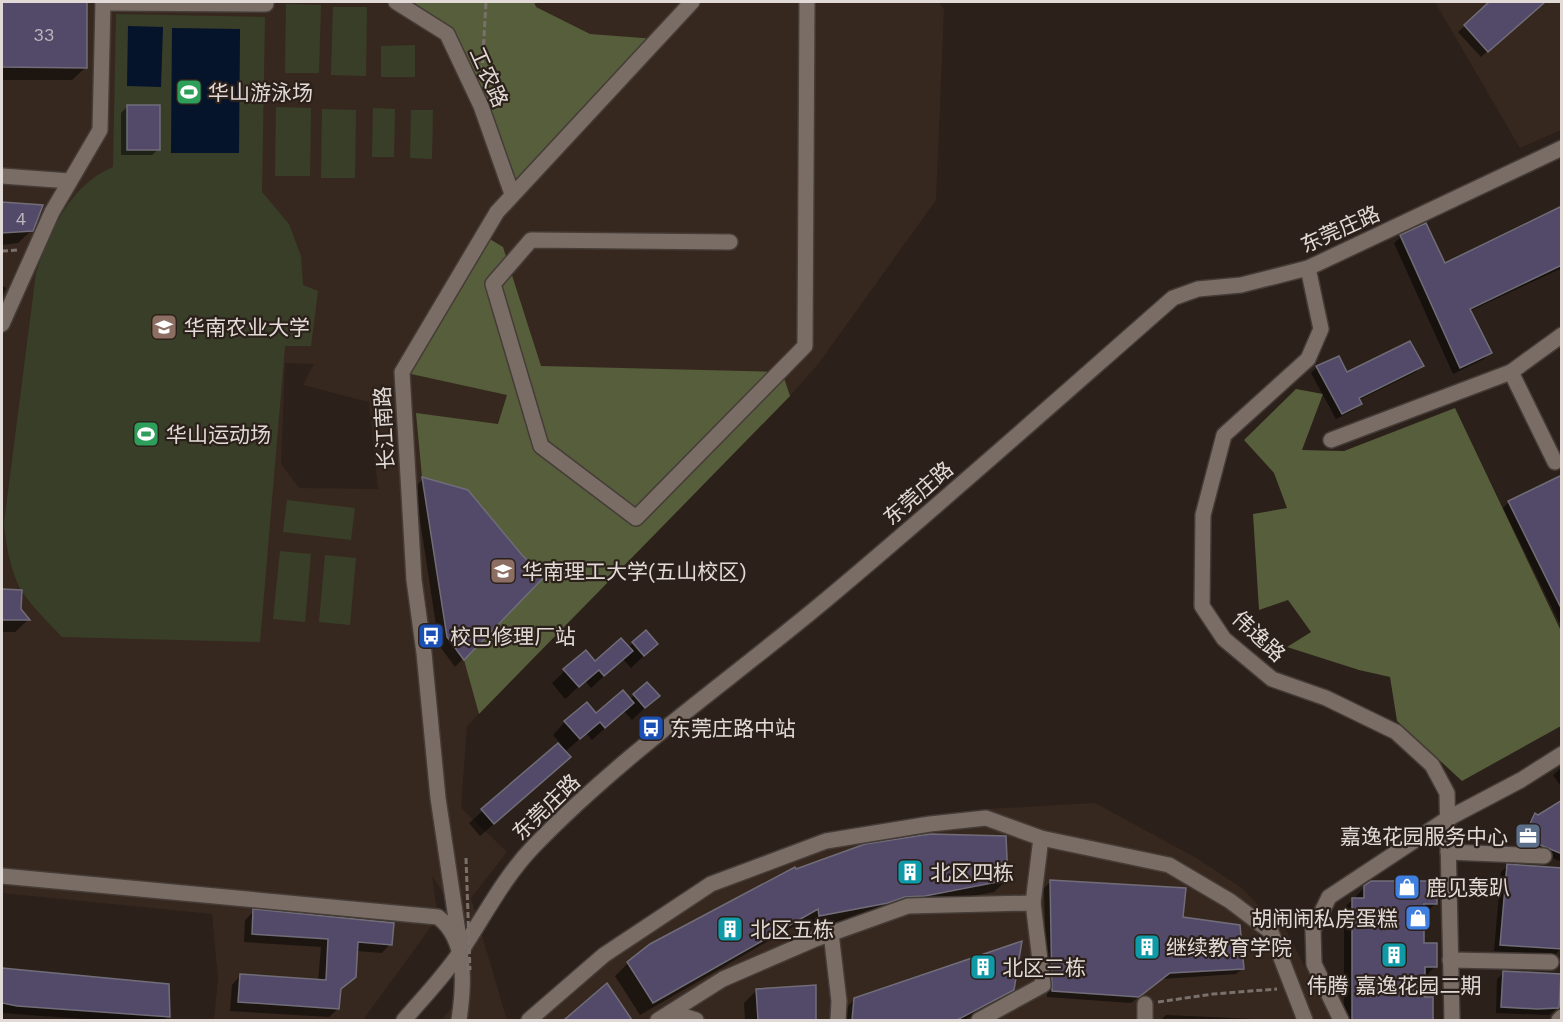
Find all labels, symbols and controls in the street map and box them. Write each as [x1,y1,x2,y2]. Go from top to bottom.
house number: 33 [34,24,55,45]
street label: 工农路 [465,43,513,111]
sports icon: 华山游泳场 [174,77,204,107]
place label: 华山游泳场 [208,80,313,105]
street label: 东莞庄路 [1297,200,1383,258]
house number: 4 [16,208,27,229]
school or university icon: 华南农业大学 [149,312,179,342]
place label: 华南农业大学 [184,315,310,340]
street label: 长江南路 [369,385,399,471]
sports icon: 华山运动场 [131,419,161,449]
place label: 华山运动场 [166,422,271,447]
street label: 东莞庄路 [878,456,958,530]
school or university icon: 华南理工大学(五山校区) [488,556,518,586]
place label: 华南理工大学(五山校区) [522,559,747,584]
street label: 伟逸路 [1227,605,1291,667]
bus stop icon: 校巴修理厂站 [416,621,446,651]
place label: 校巴修理厂站 [450,624,576,649]
bus stop icon: 东莞庄路中站 [636,713,666,743]
place label: 东莞庄路中站 [670,716,796,741]
street label: 东莞庄路 [507,769,585,845]
office icon: 嘉逸花园服务中心 [1513,821,1543,851]
place label: 嘉逸花园服务中心 [1340,824,1508,849]
building icon: 北区四栋 [895,857,925,887]
place label: 北区四栋 [930,860,1014,885]
shop icon: 鹿见轰趴 [1392,872,1422,902]
place label: 鹿见轰趴 [1426,875,1510,900]
shop icon: 胡闹闹私房蛋糕 [1403,903,1433,933]
place label: 胡闹闹私房蛋糕 [1251,906,1398,931]
building icon: 北区五栋 [715,914,745,944]
place label: 北区五栋 [750,917,834,942]
building icon: 继续教育学院 [1132,932,1162,962]
place label: 继续教育学院 [1166,935,1292,960]
building icon: 伟腾 嘉逸花园二期 [1379,940,1409,970]
building icon: 北区三栋 [968,952,998,982]
place label: 北区三栋 [1002,955,1086,980]
place label: 伟腾 嘉逸花园二期 [1306,973,1482,998]

